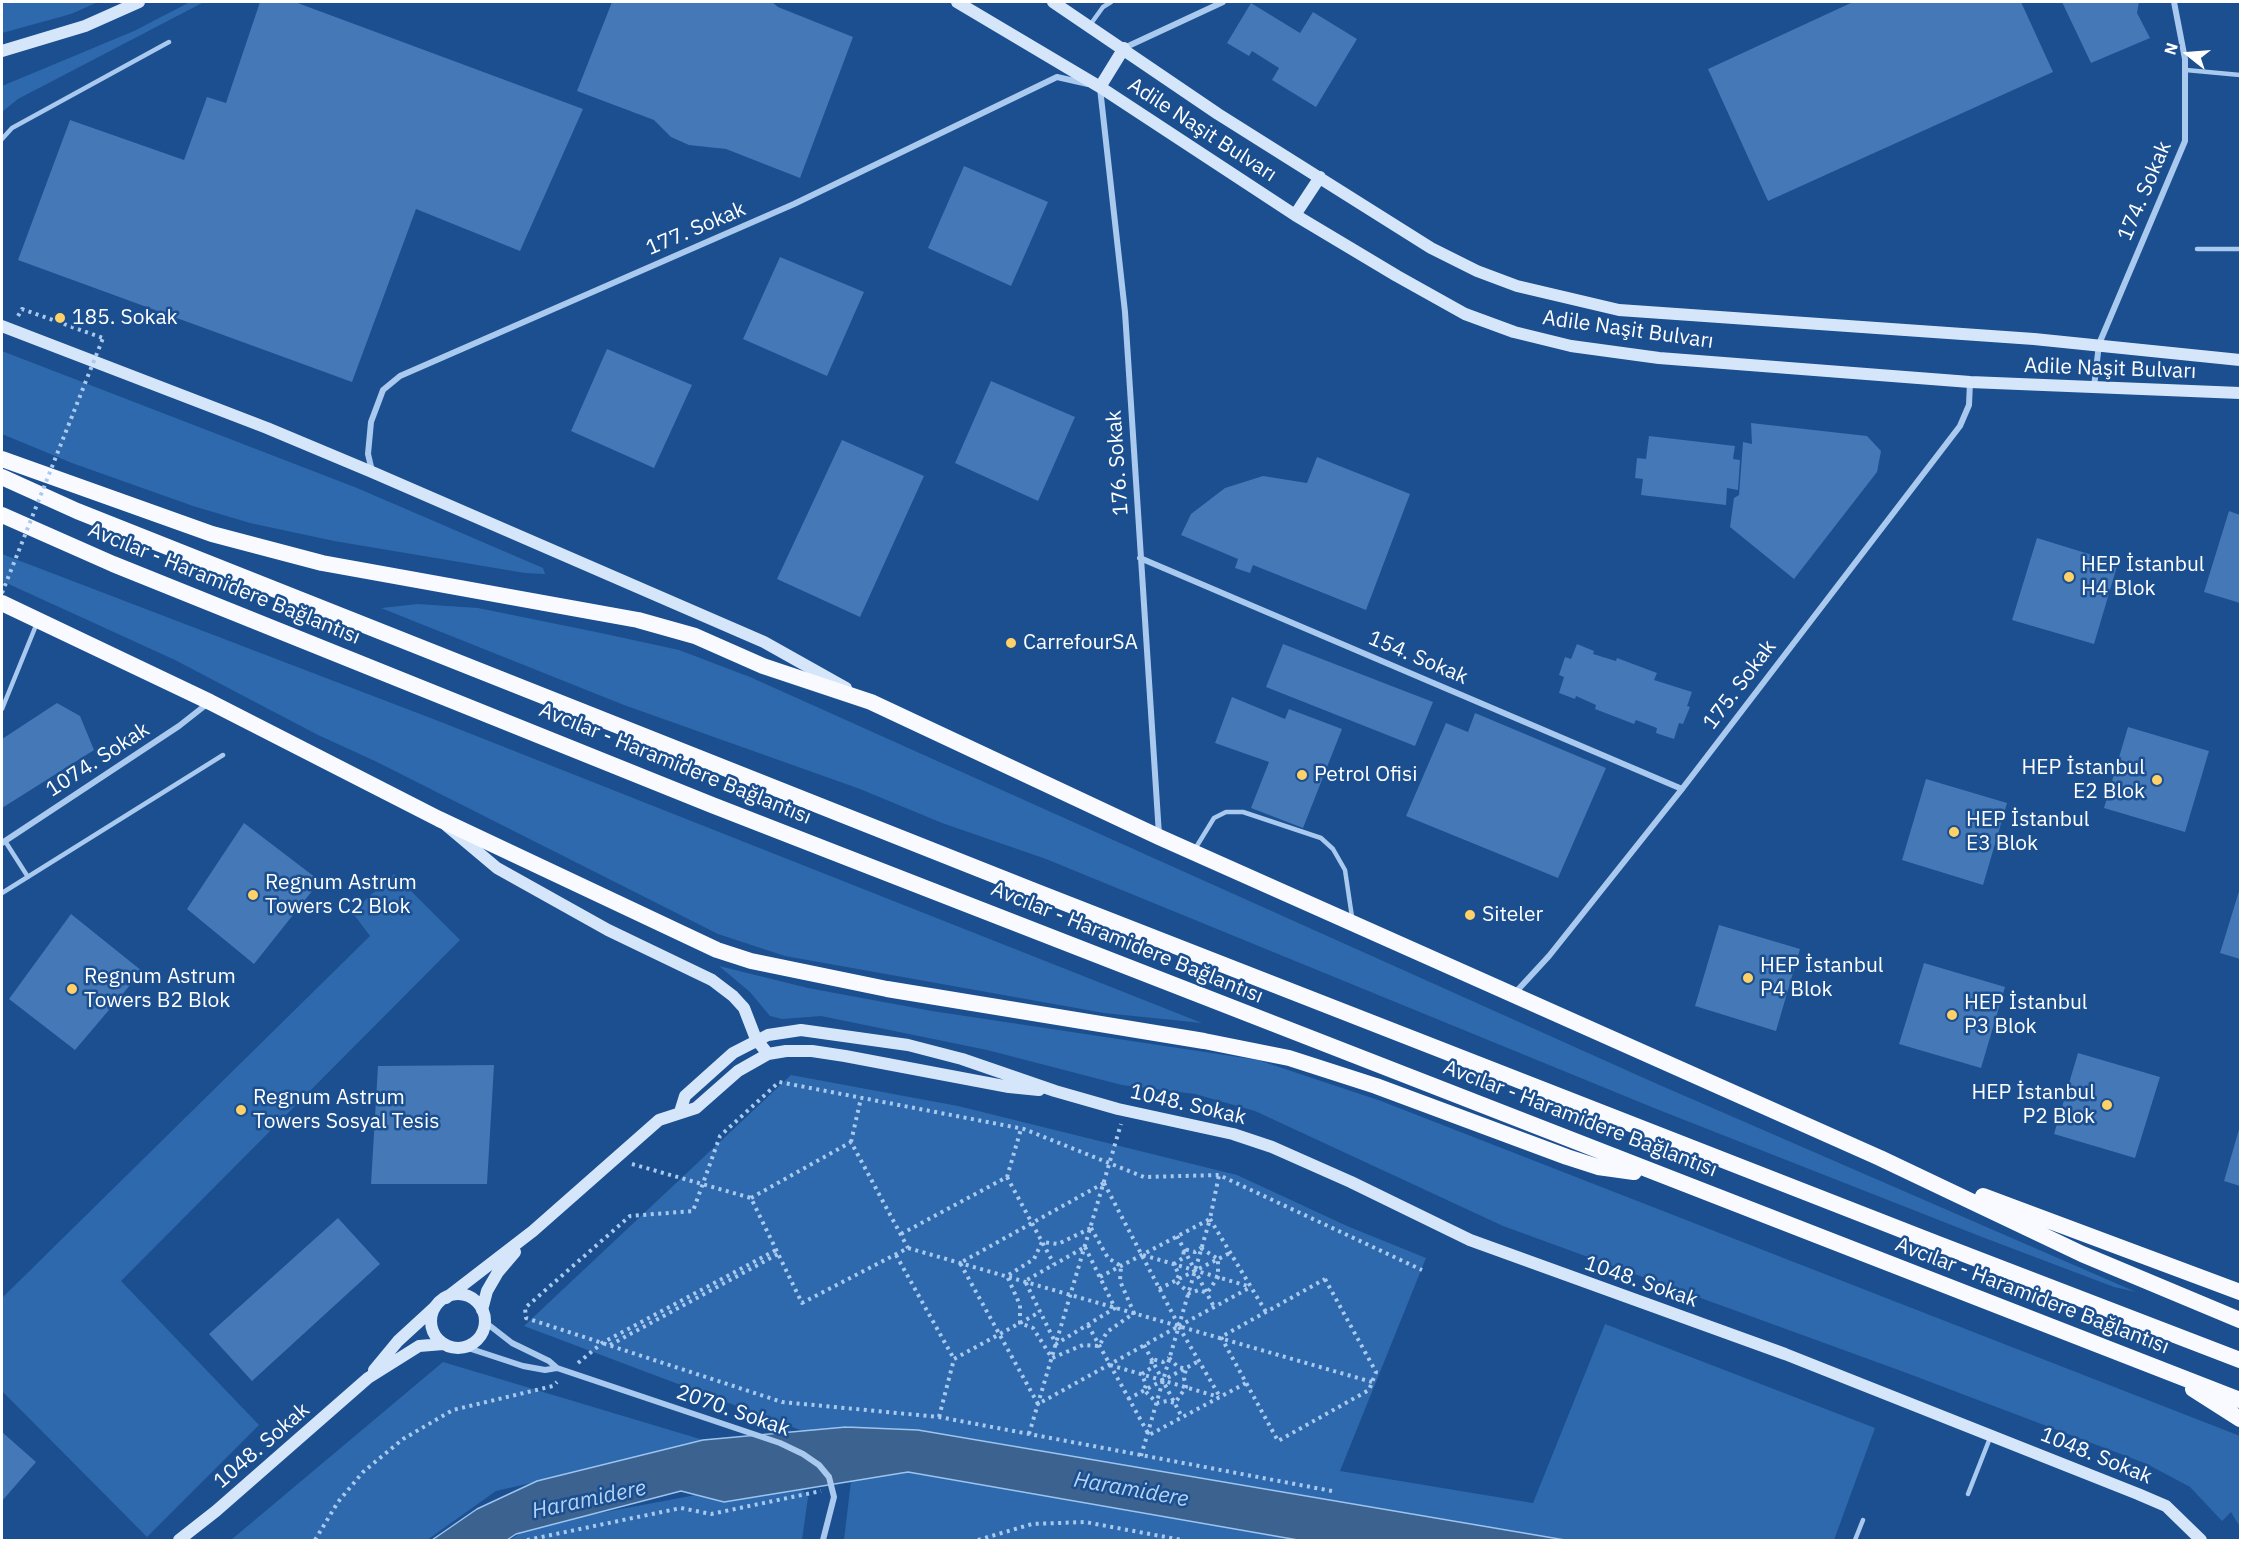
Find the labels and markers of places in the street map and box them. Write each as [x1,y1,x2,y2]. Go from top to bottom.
place label: 185. Sokak [72,305,178,331]
marker: 185. Sokak [53,311,67,325]
place label: HEP İstanbul H4 Blok [2081,552,2205,602]
marker: HEP İstanbul H4 Blok [2062,570,2076,584]
place label: CarrefourSA [1023,630,1138,656]
marker: CarrefourSA [1004,636,1018,650]
place label: HEP İstanbul E2 Blok [2021,755,2145,805]
place label: Petrol Ofisi [1314,762,1417,788]
marker: Petrol Ofisi [1295,768,1309,782]
marker: HEP İstanbul E2 Blok [2150,773,2164,787]
place label: HEP İstanbul E3 Blok [1966,807,2090,857]
marker: HEP İstanbul E3 Blok [1947,825,1961,839]
place label: Regnum Astrum Towers C2 Blok [265,870,417,920]
marker: Regnum Astrum Towers C2 Blok [246,888,260,902]
place label: Siteler [1482,902,1543,928]
marker: Siteler [1463,908,1477,922]
place label: HEP İstanbul P4 Blok [1760,953,1884,1003]
place label: Regnum Astrum Towers B2 Blok [84,964,236,1014]
marker: HEP İstanbul P4 Blok [1741,971,1755,985]
marker: Regnum Astrum Towers B2 Blok [65,982,79,996]
place label: HEP İstanbul P3 Blok [1964,990,2088,1040]
marker: HEP İstanbul P3 Blok [1945,1008,1959,1022]
place label: HEP İstanbul P2 Blok [1971,1080,2095,1130]
place label: Regnum Astrum Towers Sosyal Tesis [253,1085,440,1135]
marker: HEP İstanbul P2 Blok [2100,1098,2114,1112]
marker: Regnum Astrum Towers Sosyal Tesis [234,1103,248,1117]

